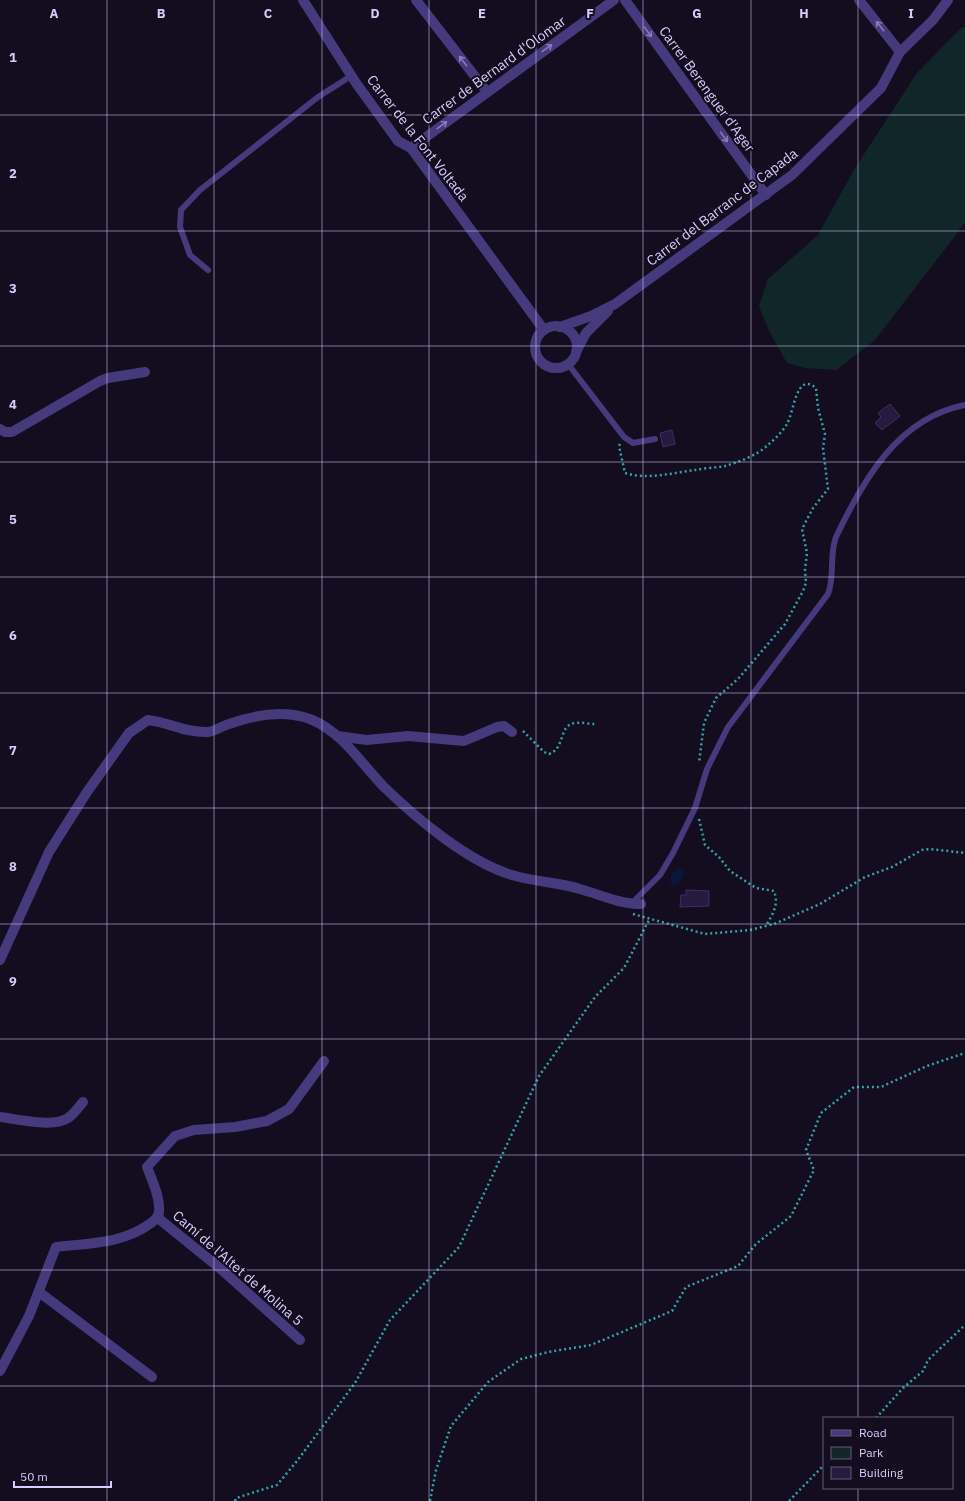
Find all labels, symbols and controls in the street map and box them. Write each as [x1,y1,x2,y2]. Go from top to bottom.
text: A [50,5,59,22]
text: B [157,5,166,22]
text: C [264,5,273,22]
text: D [370,5,380,22]
text: E [478,5,486,22]
text: F [586,5,594,22]
text: G [692,5,702,22]
text: H [799,5,809,22]
text: I [908,5,914,22]
street label: Carrer de Bernard d'Olomar [419,12,569,128]
one-way arrow [875,20,884,31]
street label: Carrer Berenguer d'Ager [655,22,759,156]
one-way arrow [644,26,652,37]
one-way arrow [542,44,553,52]
text: 1 [9,49,17,66]
one-way arrow [459,56,467,67]
street label: Carrer de la Font Voltada [363,71,473,205]
one-way arrow [437,121,448,129]
one-way arrow [720,131,728,142]
street label: Carrer del Barranc de Capada [643,144,802,270]
text: 2 [9,165,17,182]
text: 3 [9,280,17,297]
text: 4 [9,396,17,413]
text: 5 [9,511,17,528]
text: 6 [9,627,17,644]
text: 7 [9,742,17,759]
text: 8 [9,858,17,875]
text: 9 [9,973,17,990]
street label: Camí de l'Altet de Molina 5 [169,1206,307,1330]
legend [823,1417,953,1489]
text: Road [859,1425,887,1440]
text: Park [859,1445,884,1460]
scale bar [14,1463,111,1489]
text: Building [859,1465,904,1480]
text: 50 m [20,1469,48,1484]

